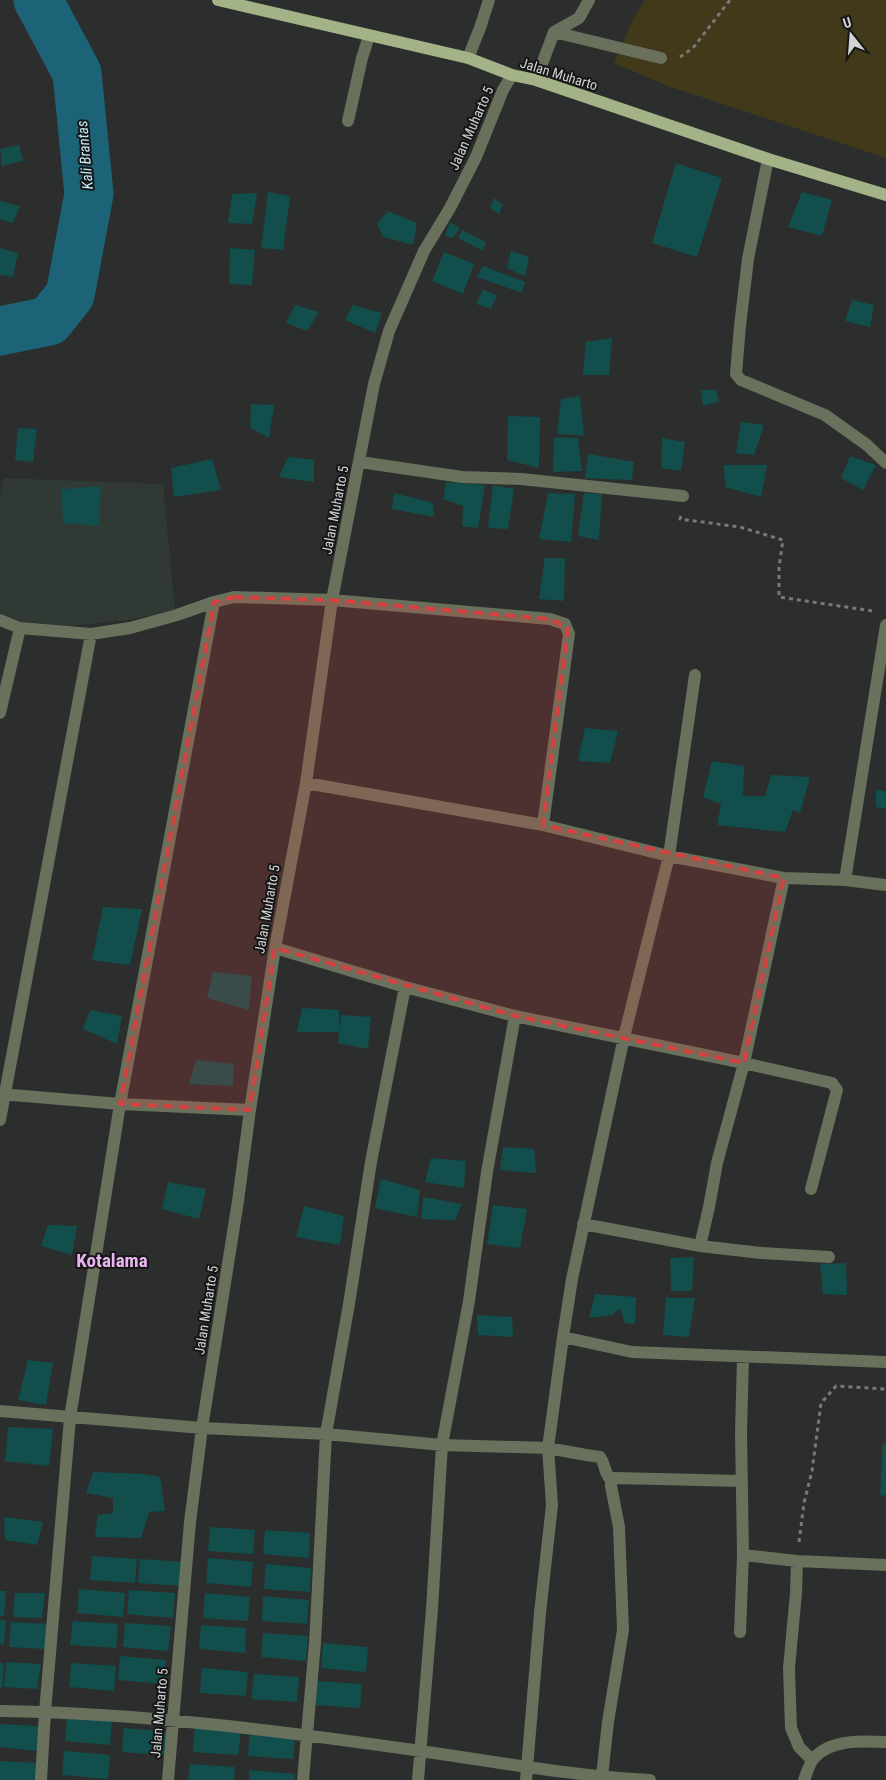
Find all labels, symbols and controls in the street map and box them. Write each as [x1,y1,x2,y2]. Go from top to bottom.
north arrow [826,10,876,60]
text: U [841,14,853,31]
street label: Jalan Muharto [518,55,600,93]
street label: Jalan Muharto 5 [445,84,497,172]
water label: Kali Brantas [73,119,97,190]
street label: Jalan Muharto 5 [319,464,351,556]
street label: Jalan Muharto 5 [251,863,283,955]
district label: Kotalama [76,1249,148,1272]
street label: Jalan Muharto 5 [191,1264,221,1356]
street label: Jalan Muharto 5 [147,1667,171,1759]

